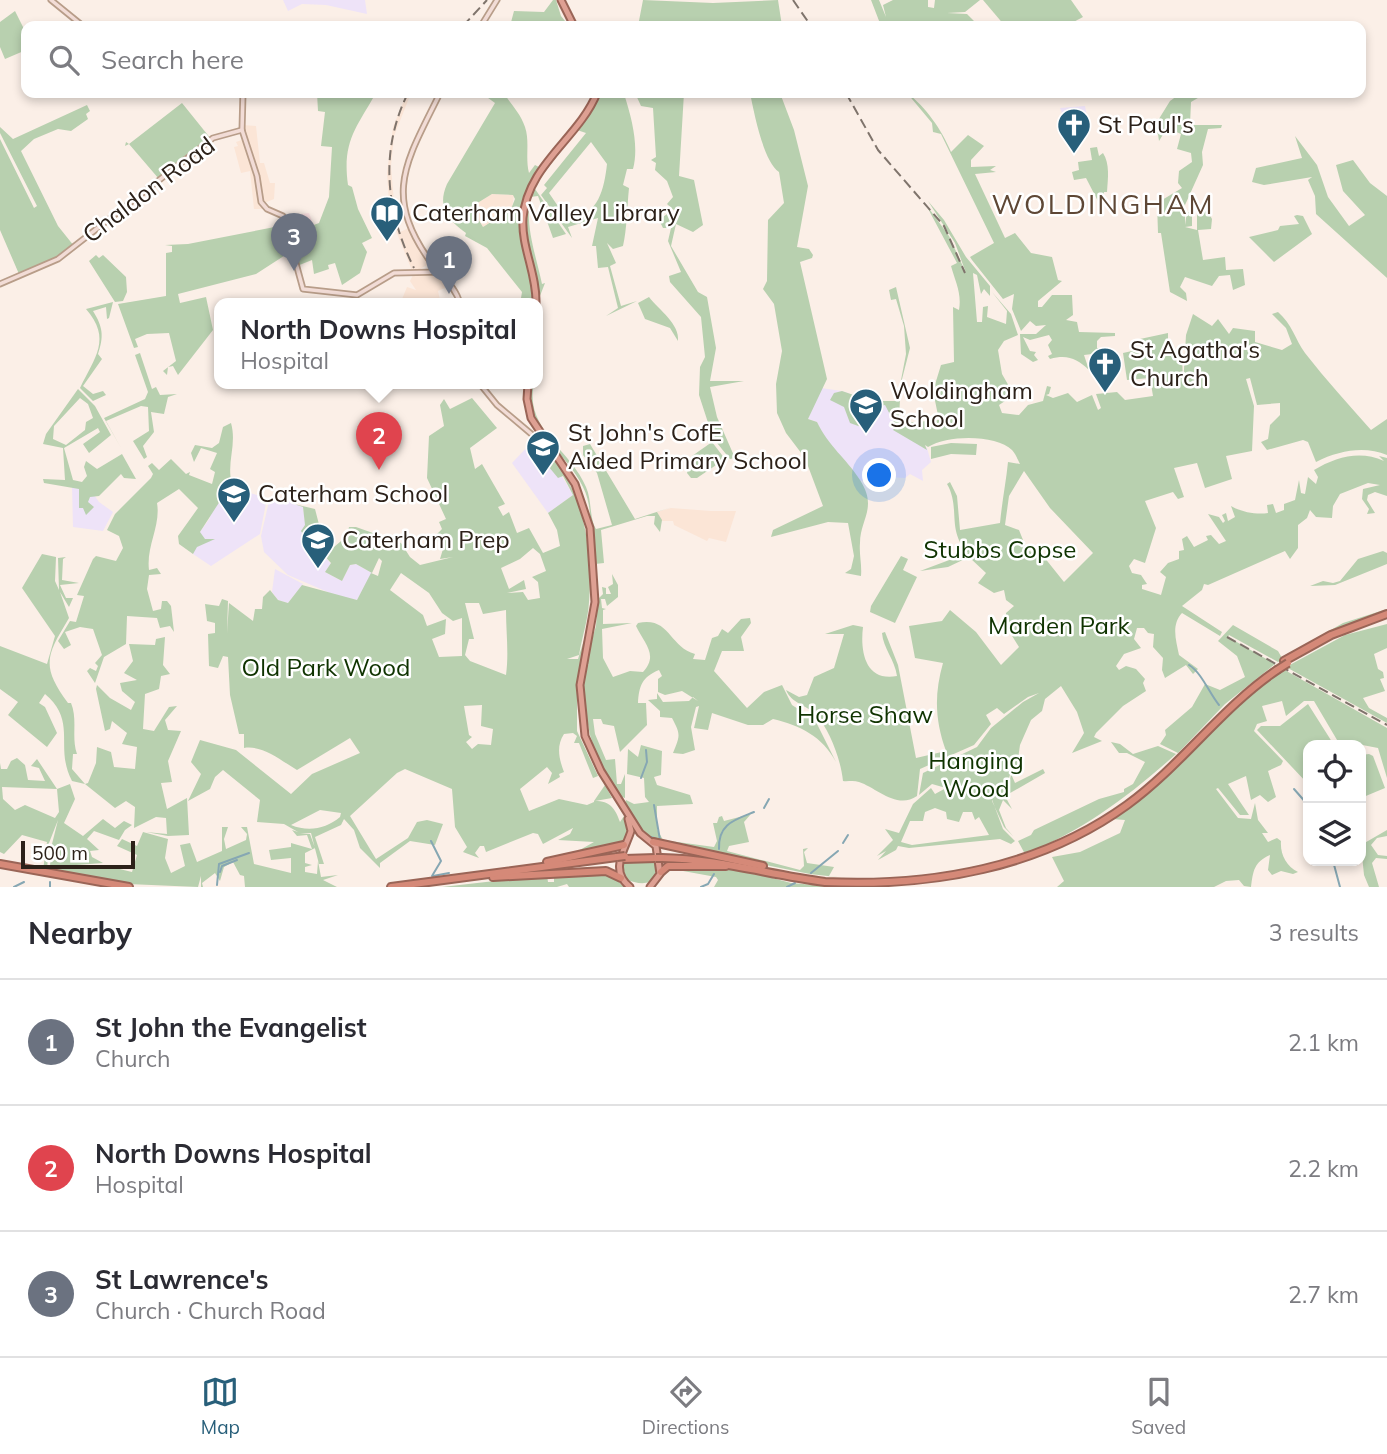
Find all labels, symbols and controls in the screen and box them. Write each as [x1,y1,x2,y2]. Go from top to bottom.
search box [21,21,1366,98]
icon: search [45,41,83,79]
text: Search here [101,43,244,76]
church icon: St Paul's [1055,106,1093,155]
place label: St Paul's [1098,109,1194,139]
street label: Chaldon Road [76,130,220,249]
district label: WOLDINGHAM [991,186,1215,221]
library icon: Caterham Valley Library [368,194,406,243]
place label: Caterham Valley Library [412,197,680,227]
pin: 3 [271,213,317,271]
pin: 1 [426,236,472,294]
popup [214,298,543,389]
text: North Downs Hospital [240,313,517,346]
place label: St Agatha's Church [1130,334,1260,392]
church icon: St Agatha's Church [1086,345,1124,394]
text: Hospital [240,346,329,375]
place label: Woldingham School [890,375,1033,433]
school or university icon: Woldingham School [847,386,885,435]
pin: 2 [356,412,402,470]
place label: St John's CofE Aided Primary School [568,417,807,475]
school or university icon: St John's CofE Aided Primary School [524,428,562,477]
your location [862,458,896,492]
school or university icon: Caterham School [215,475,253,524]
place label: Caterham School [258,478,448,508]
school or university icon: Caterham Prep [299,521,337,570]
place label: Caterham Prep [342,524,510,554]
park label: Stubbs Copse [924,534,1076,564]
park label: Marden Park [988,610,1131,640]
park label: Old Park Wood [242,652,410,682]
park label: Horse Shaw [797,699,933,729]
map controls [1303,740,1366,866]
button: locate [1303,740,1366,803]
park label: Hanging Wood [928,745,1024,803]
button: layers [1303,803,1366,866]
scale bar [21,838,135,870]
text: 500 m [32,841,88,865]
text: Nearby [28,914,132,952]
text: 3 results [1269,918,1359,947]
text: St John the Evangelist [95,1011,367,1044]
text: 1 [44,1028,58,1057]
text: 2.1 km [1288,1028,1359,1057]
text: Church [95,1044,171,1073]
text: North Downs Hospital [95,1137,372,1170]
text: 2 [44,1154,58,1183]
text: 2.2 km [1288,1154,1359,1183]
text: Hospital [95,1170,184,1199]
text: St Lawrence's [95,1263,269,1296]
text: 3 [44,1280,58,1309]
text: 2.7 km [1288,1280,1359,1309]
text: Church · Church Road [95,1296,326,1325]
tab: Map [201,1373,240,1439]
tab: Directions [642,1373,730,1439]
tab: Saved [1131,1373,1186,1439]

